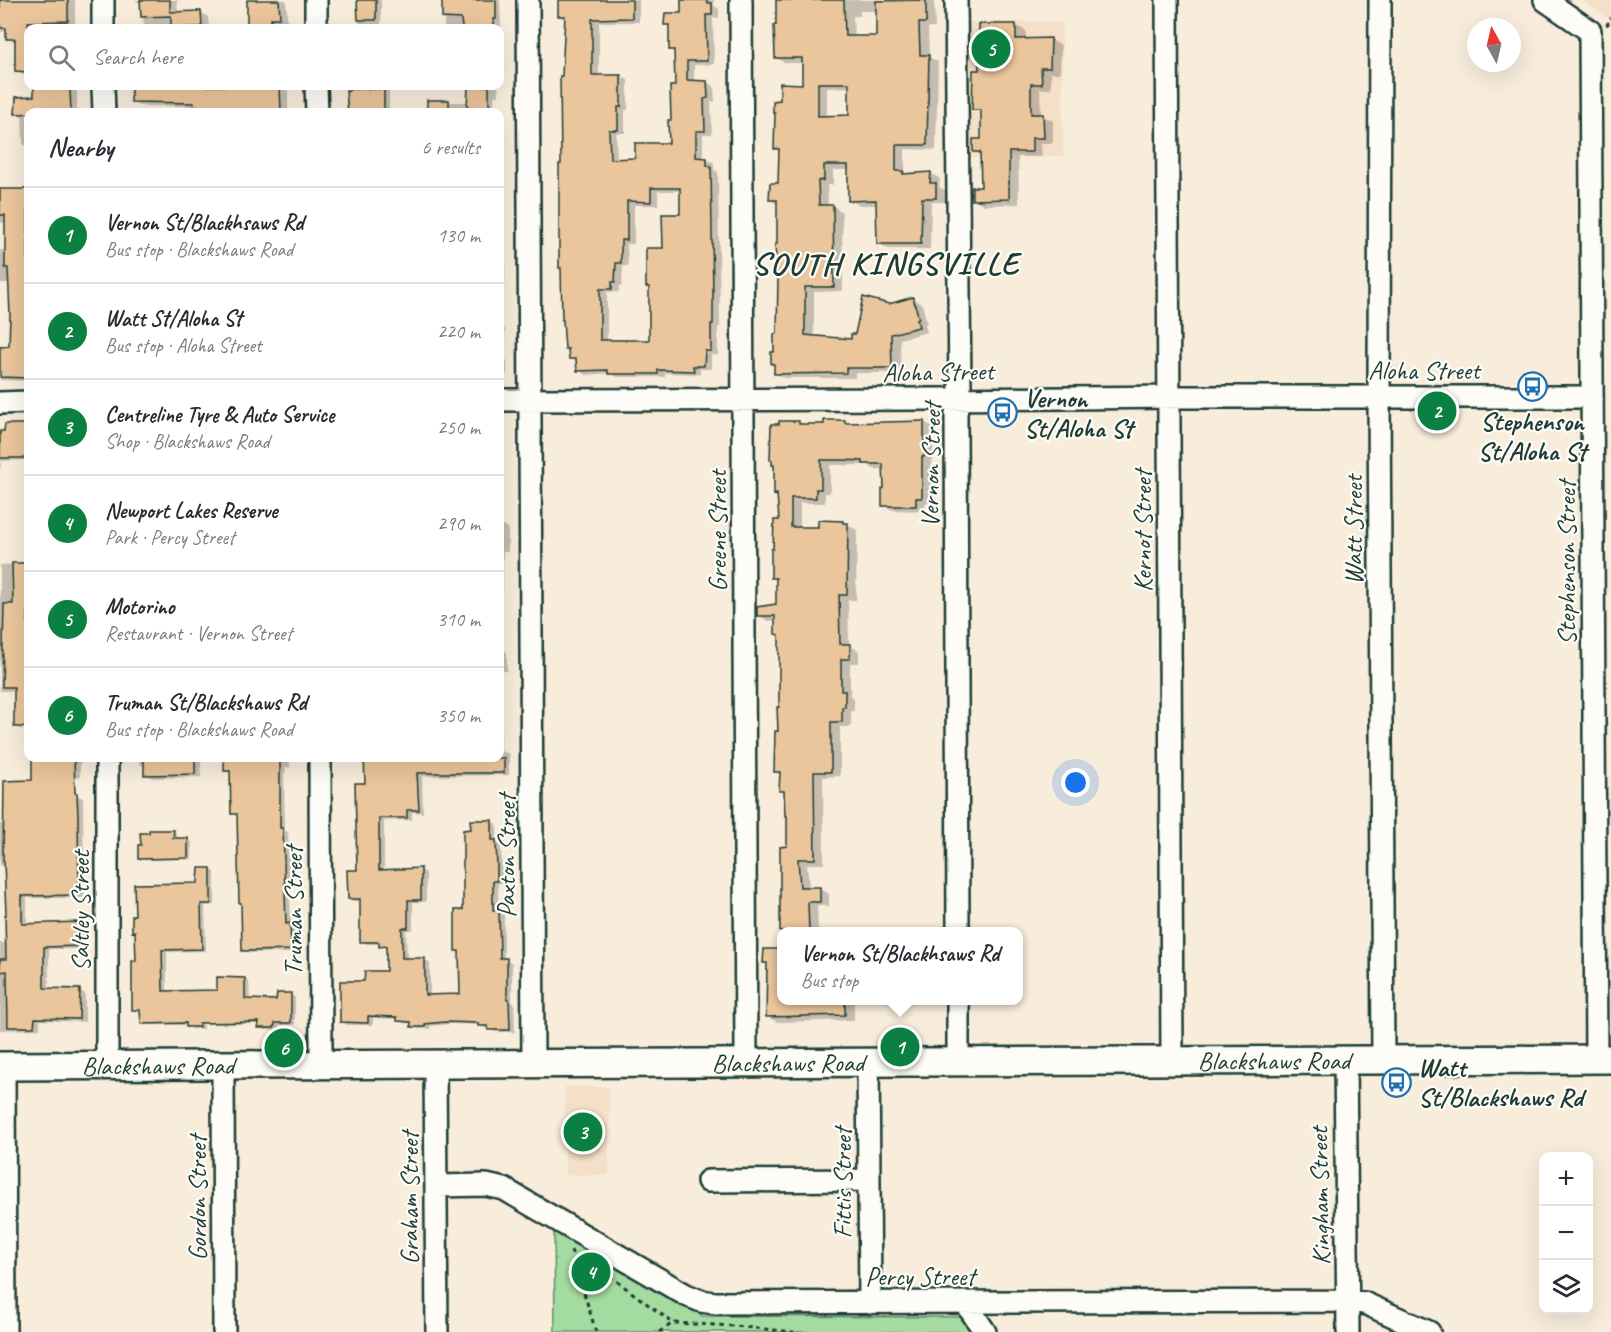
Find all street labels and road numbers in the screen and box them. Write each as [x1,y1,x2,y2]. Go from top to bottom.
street label: Aloha Street [882,354,996,389]
street label: Aloha Street [1368,354,1482,387]
street label: Vernon Street [913,399,949,528]
street label: Kernot Street [1126,467,1159,592]
street label: Greene Street [701,468,734,592]
street label: Watt Street [1337,473,1370,585]
street label: Stephenson Street [1550,477,1583,645]
street label: Paxton Street [490,791,523,918]
street label: Truman Street [277,843,310,976]
street label: Saltley Street [64,848,97,971]
street label: Blackshaws Road [1198,1044,1354,1077]
street label: Blackshaws Road [712,1046,868,1079]
street label: Blackshaws Road [82,1048,238,1082]
street label: Fittis Street [826,1124,859,1238]
street label: Kingham Street [1302,1124,1338,1265]
street label: Graham Street [393,1128,426,1264]
street label: Gordon Street [181,1132,214,1261]
street label: Percy Street [865,1260,978,1293]

